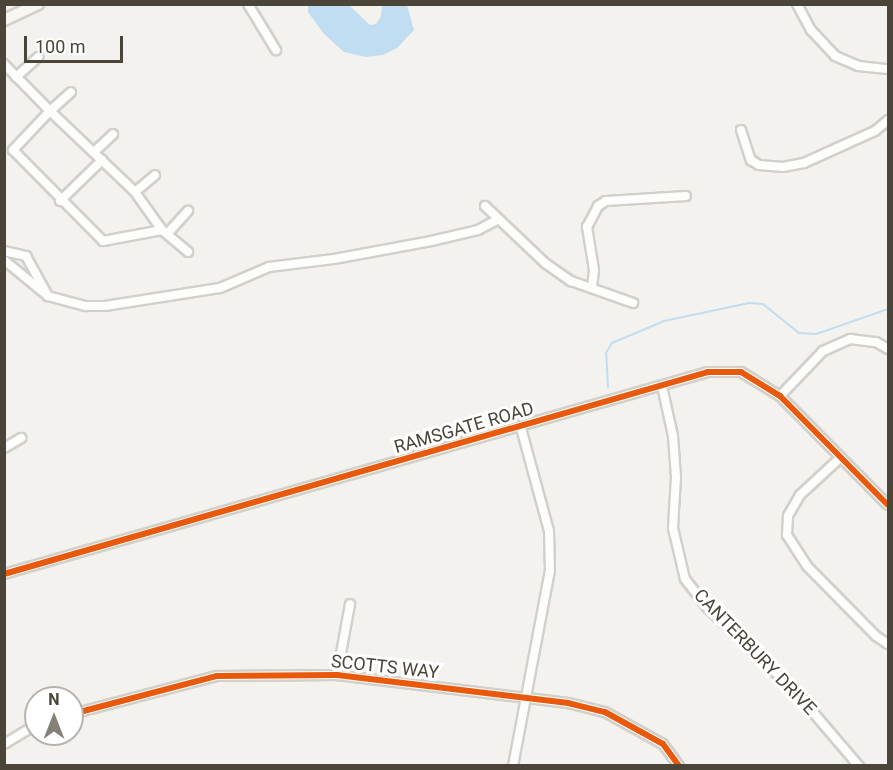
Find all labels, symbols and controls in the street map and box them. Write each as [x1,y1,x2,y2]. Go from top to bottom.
scale bar [27,24,126,62]
text: 100 m [35,36,86,57]
street label: RAMSGATE ROAD [392,398,536,458]
street label: CANTERBURY DRIVE [689,585,821,719]
street label: SCOTTS WAY [330,651,440,683]
north arrow [24,686,84,746]
text: N [48,690,60,709]

